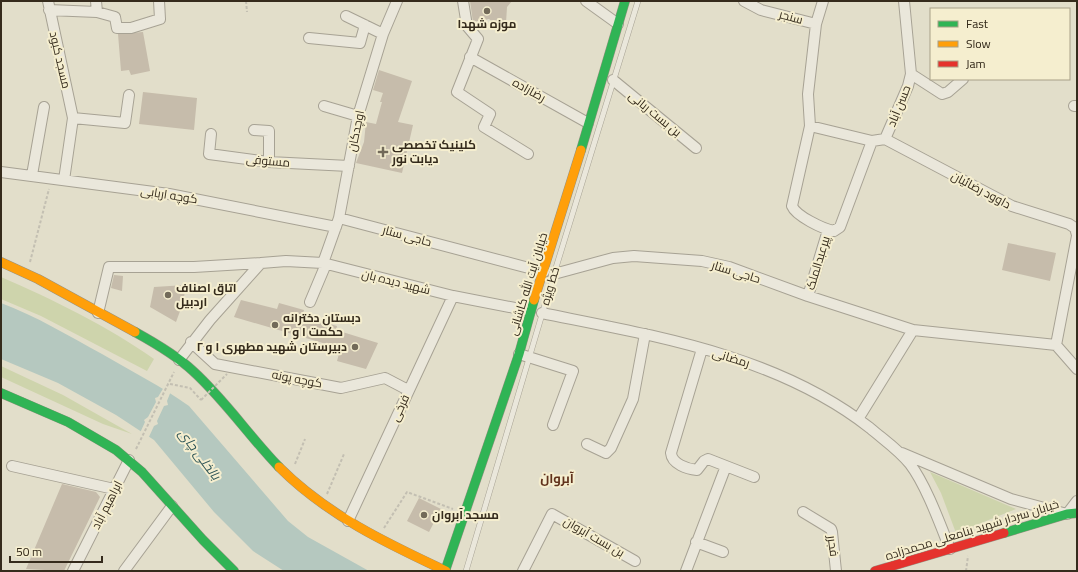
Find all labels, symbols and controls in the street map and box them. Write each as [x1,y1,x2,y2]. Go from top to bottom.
street label: سنجر [775,2,806,31]
marker: موزه شهدا [482,6,492,16]
legend [930,8,1070,80]
place label: موزه شهدا [458,12,517,35]
text: Fast [966,12,989,35]
street label: مسجد کبود [43,29,78,91]
text: Slow [966,32,991,55]
text: Jam [966,52,986,75]
street label: رضازاده [508,71,550,108]
street label: حسن آباد [880,81,917,130]
street label: بن بست ربانی [623,85,687,143]
street label: اوچدکان [340,108,371,154]
place label: کلینیک تخصصی دیابت نور [391,133,476,170]
marker: کلینیک تخصصی دیابت نور [377,146,389,158]
street label: مستوفی [245,147,291,174]
street label: داوود رضائیان [947,164,1016,215]
street label: کوچه اربابی [139,179,199,210]
street label: حاجی ستار [379,218,434,253]
street label: خیابان آیت الله کاشانی [501,229,554,338]
street label: پیرعبدالملک [798,232,837,293]
street label: حاجی ستار [708,253,764,290]
street label: شهید دیده بان [359,262,433,301]
street label: خط ویژه [533,264,566,308]
place label: اتاق اصناف اردبیل [176,276,236,313]
marker: اتاق اصناف اردبیل [163,290,173,300]
place label: دبستان دخترانه حکمت ۱ و ۲ [283,306,361,343]
marker: دبستان دخترانه حکمت ۱ و ۲ [270,320,280,330]
place label: دبیرستان شهید مطهری ۱ و ۲ [196,335,347,358]
street label: رمضانی [709,341,753,374]
marker: دبیرستان شهید مطهری ۱ و ۲ [350,342,360,352]
street label: کوچه پونه [270,362,324,395]
street label: فرخی [383,390,416,425]
water label: بالخلی چای [172,423,228,486]
district label: آبروان [540,466,575,490]
street label: ابراهیم آباد [84,476,129,533]
street label: خیابان سردار شهید بنامعلی محمدزاده [882,492,1062,567]
place label: مسجد آبروان [432,503,499,526]
marker: مسجد آبروان [419,510,429,520]
street label: بن بست آبروان [559,510,629,564]
street label: فجرر [821,533,846,558]
scale bar [10,538,102,564]
text: 50 m [16,540,42,563]

